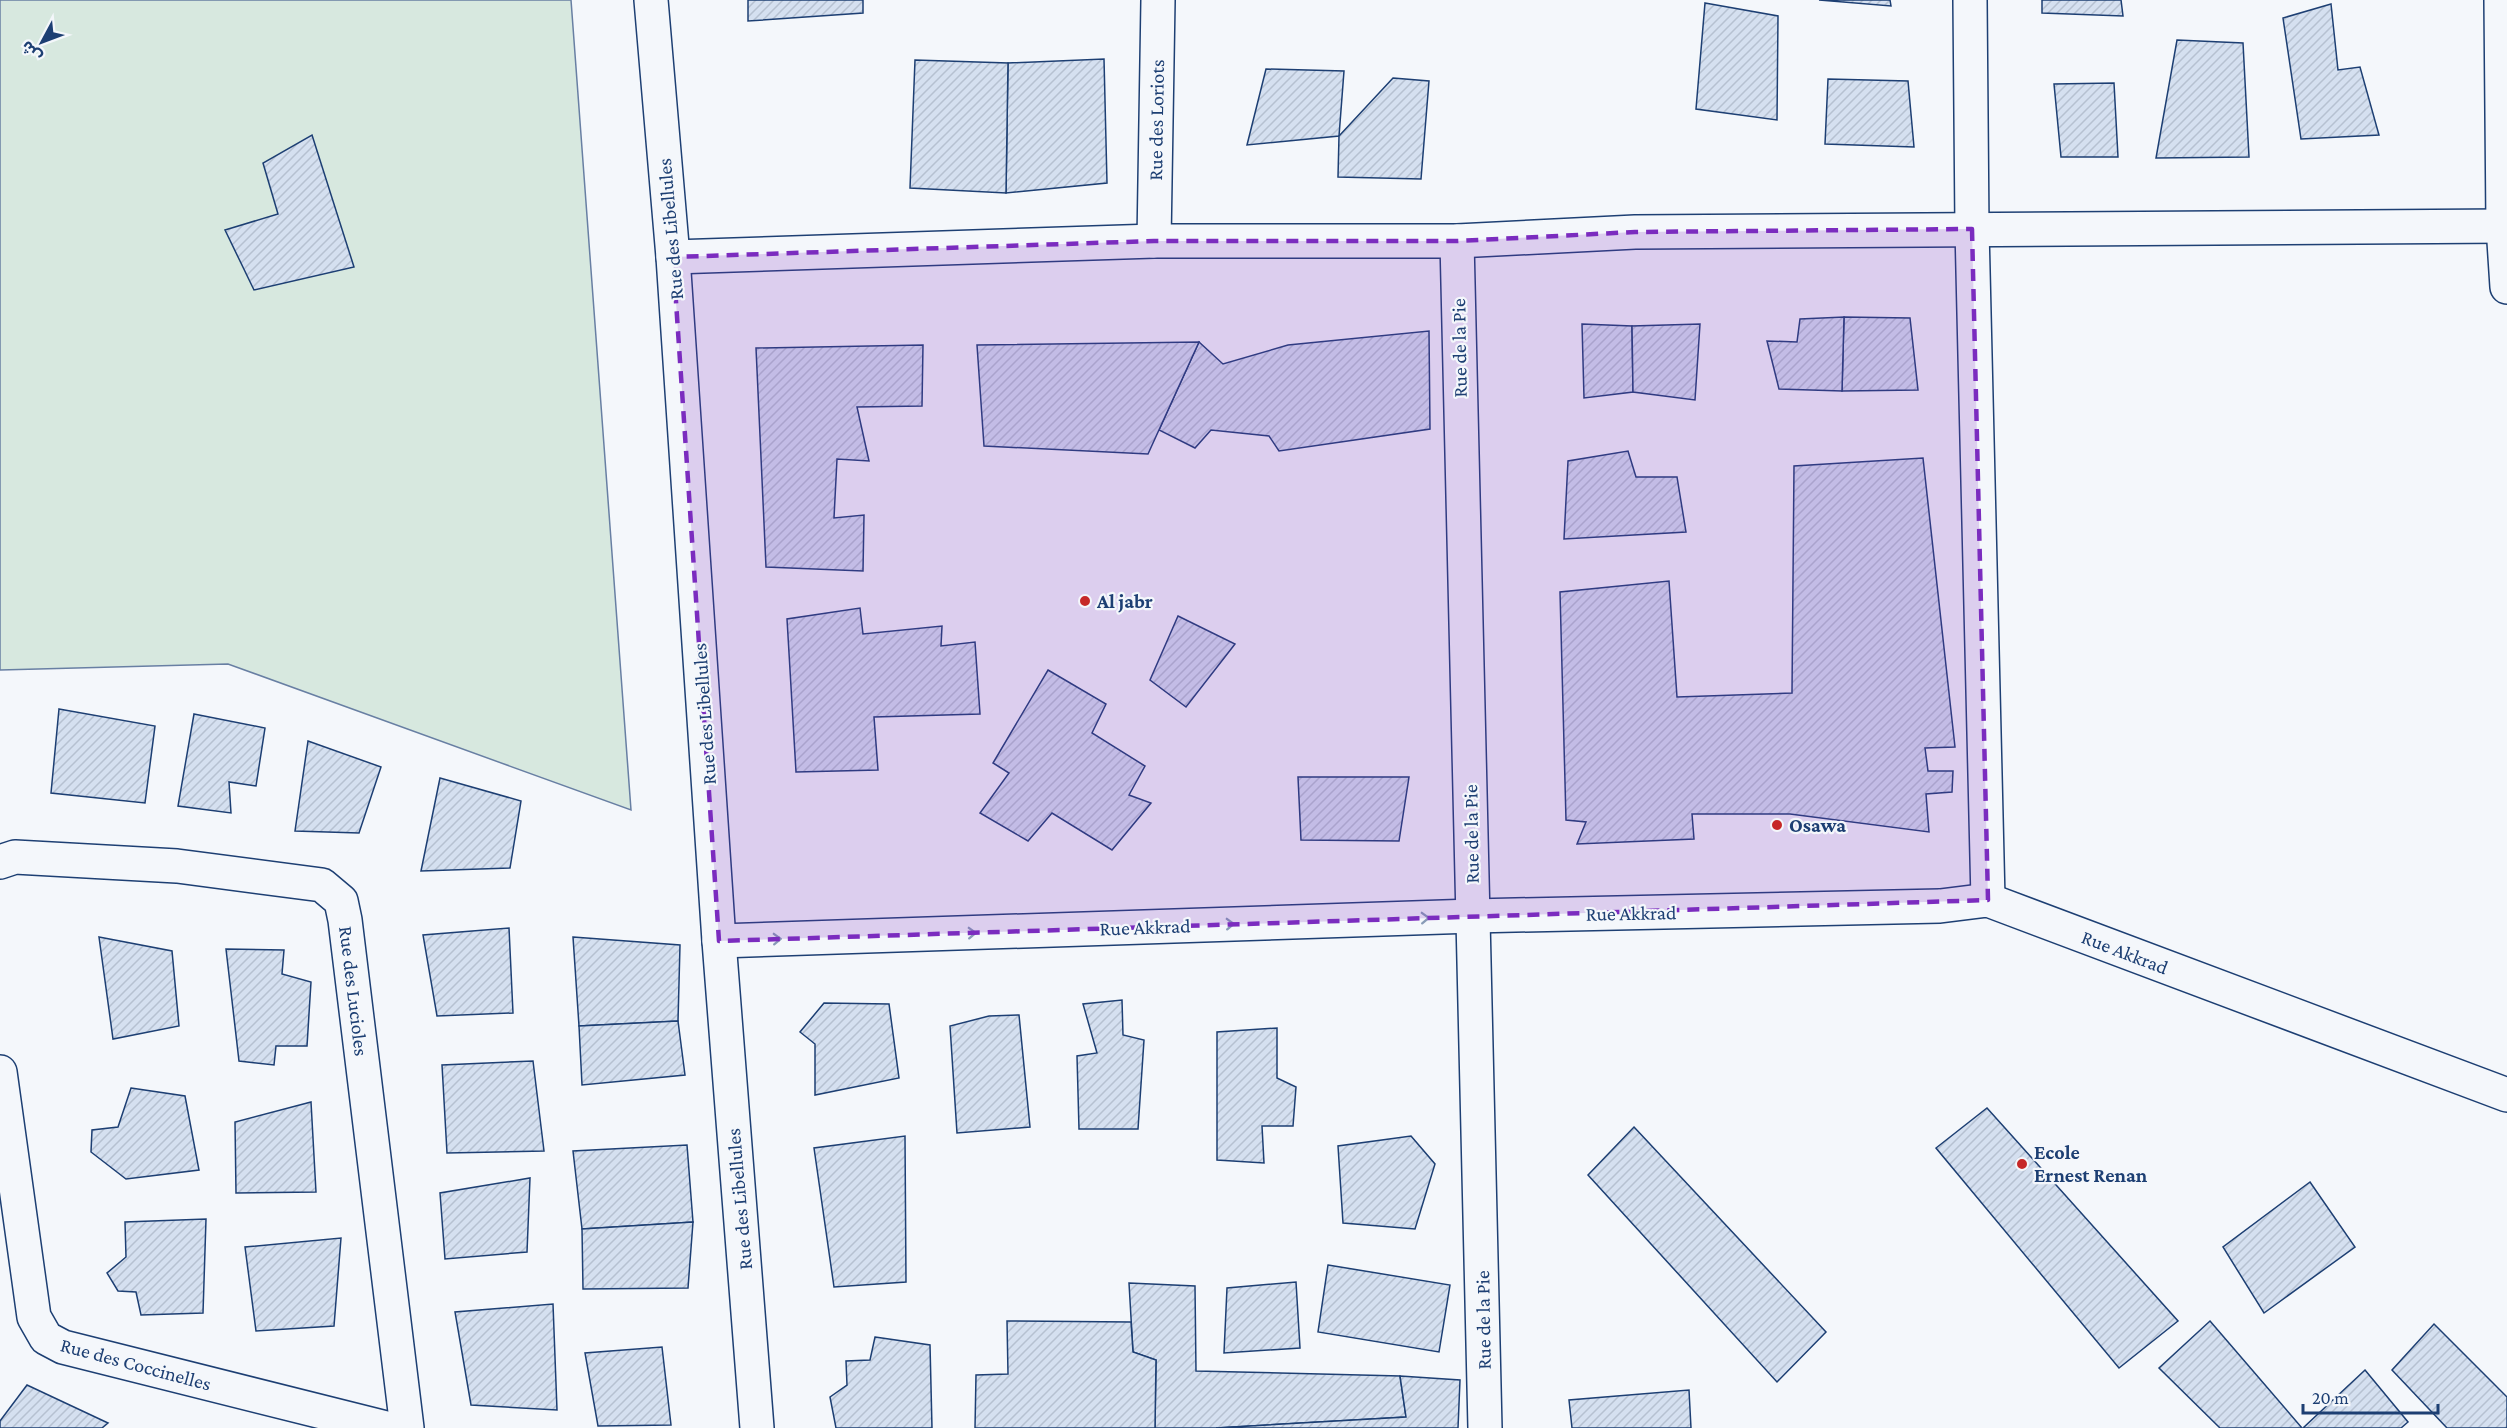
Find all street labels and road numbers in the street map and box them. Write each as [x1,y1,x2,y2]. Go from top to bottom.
street label: Rue des Loriots [1144,59,1168,181]
street label: Rue des Libellules [653,157,687,301]
street label: Rue de la Pie [1447,298,1471,398]
street label: Rue des Libellules [688,642,720,786]
street label: Rue de la Pie [1459,784,1483,884]
street label: Rue Akkrad [1585,901,1677,925]
street label: Rue Akkrad [1099,914,1191,940]
street label: Rue des Lucioles [335,925,373,1057]
street label: Rue Akkrad [2079,925,2172,979]
street label: Rue des Libellules [722,1127,756,1271]
street label: Rue de la Pie [1471,1270,1495,1370]
street label: Rue des Coccinelles [58,1333,214,1395]

